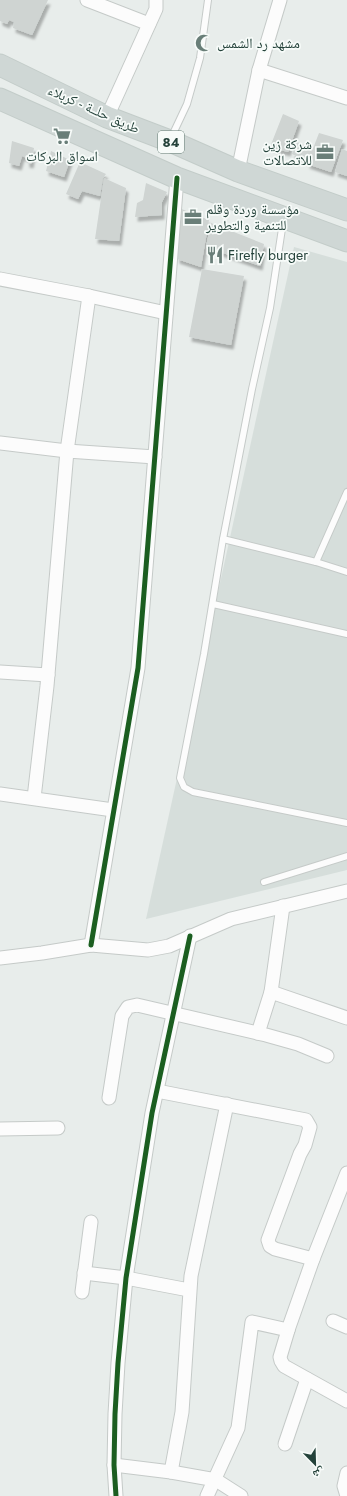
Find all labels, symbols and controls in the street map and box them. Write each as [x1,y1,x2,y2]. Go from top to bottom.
mosque icon: مشهد رد الشمس [194,33,214,53]
place label: مشهد رد الشمس [217,33,300,53]
street label: طريق حلــة - كربلاء [45,80,143,138]
supermarket icon: اسواق البركات [52,126,72,146]
road number: 84 [158,131,184,153]
place label: شركة زين للاتصالات [262,134,312,170]
office icon: شركة زين للاتصالات [315,142,335,162]
place label: اسواق البركات [26,146,98,166]
place label: مؤسسة وردة وقلم للتنمية والتطوير [205,199,299,235]
office icon: مؤسسة وردة وقلم للتنمية والتطوير [183,207,203,227]
restaurant icon: Firefly burger [205,245,225,265]
place label: Firefly burger [228,245,308,265]
north arrow [295,1444,335,1484]
text: ش [310,1464,327,1483]

